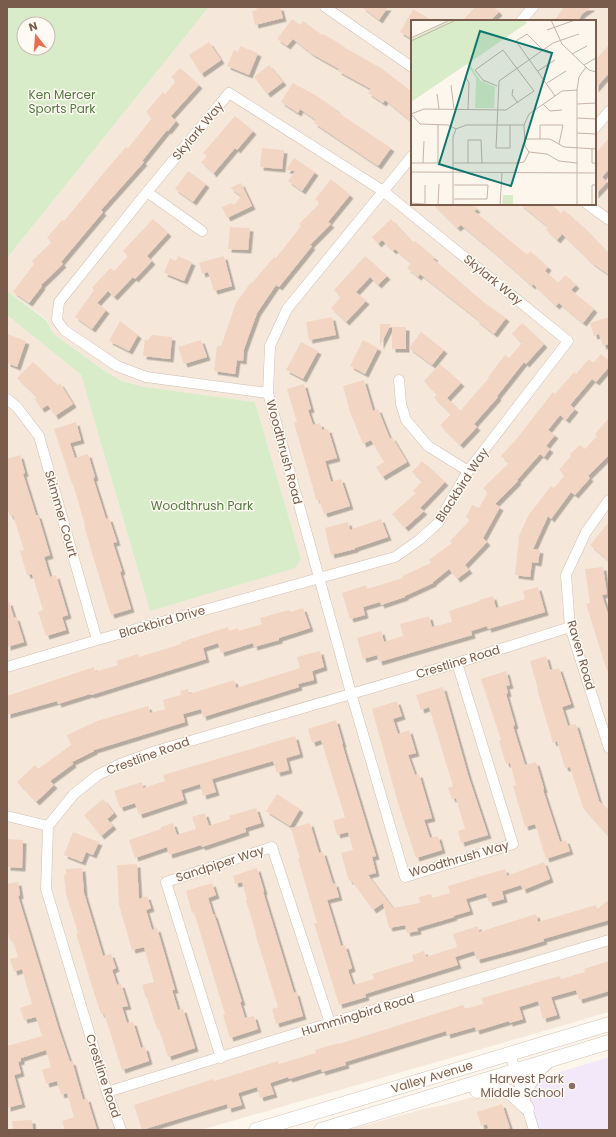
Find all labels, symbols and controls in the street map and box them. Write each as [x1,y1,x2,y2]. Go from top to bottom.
north arrow [16,16,56,56]
text: N [27,18,39,35]
inset map [411,20,596,205]
park label: Ken Mercer Sports Park [29,86,96,117]
street label: Skylark Way [168,98,227,164]
street label: Skylark Way [460,251,527,309]
street label: Woodthrush Road [262,398,307,506]
street label: Blackbird Way [431,444,492,525]
street label: Skimmer Court [41,469,82,559]
park label: Woodthrush Park [151,497,254,514]
street label: Blackbird Drive [117,601,207,642]
street label: Raven Road [563,618,600,692]
street label: Crestline Road [414,641,502,682]
street label: Crestline Road [104,733,192,778]
street label: Woodthrush Way [407,836,511,881]
street label: Sandpiper Way [174,841,266,886]
street label: Hummingbird Road [299,989,417,1040]
street label: Crestline Road [82,1032,125,1120]
street label: Valley Avenue [389,1056,475,1097]
place label: Harvest Park Middle School [481,1070,565,1101]
marker: Harvest Park Middle School [567,1081,577,1091]

